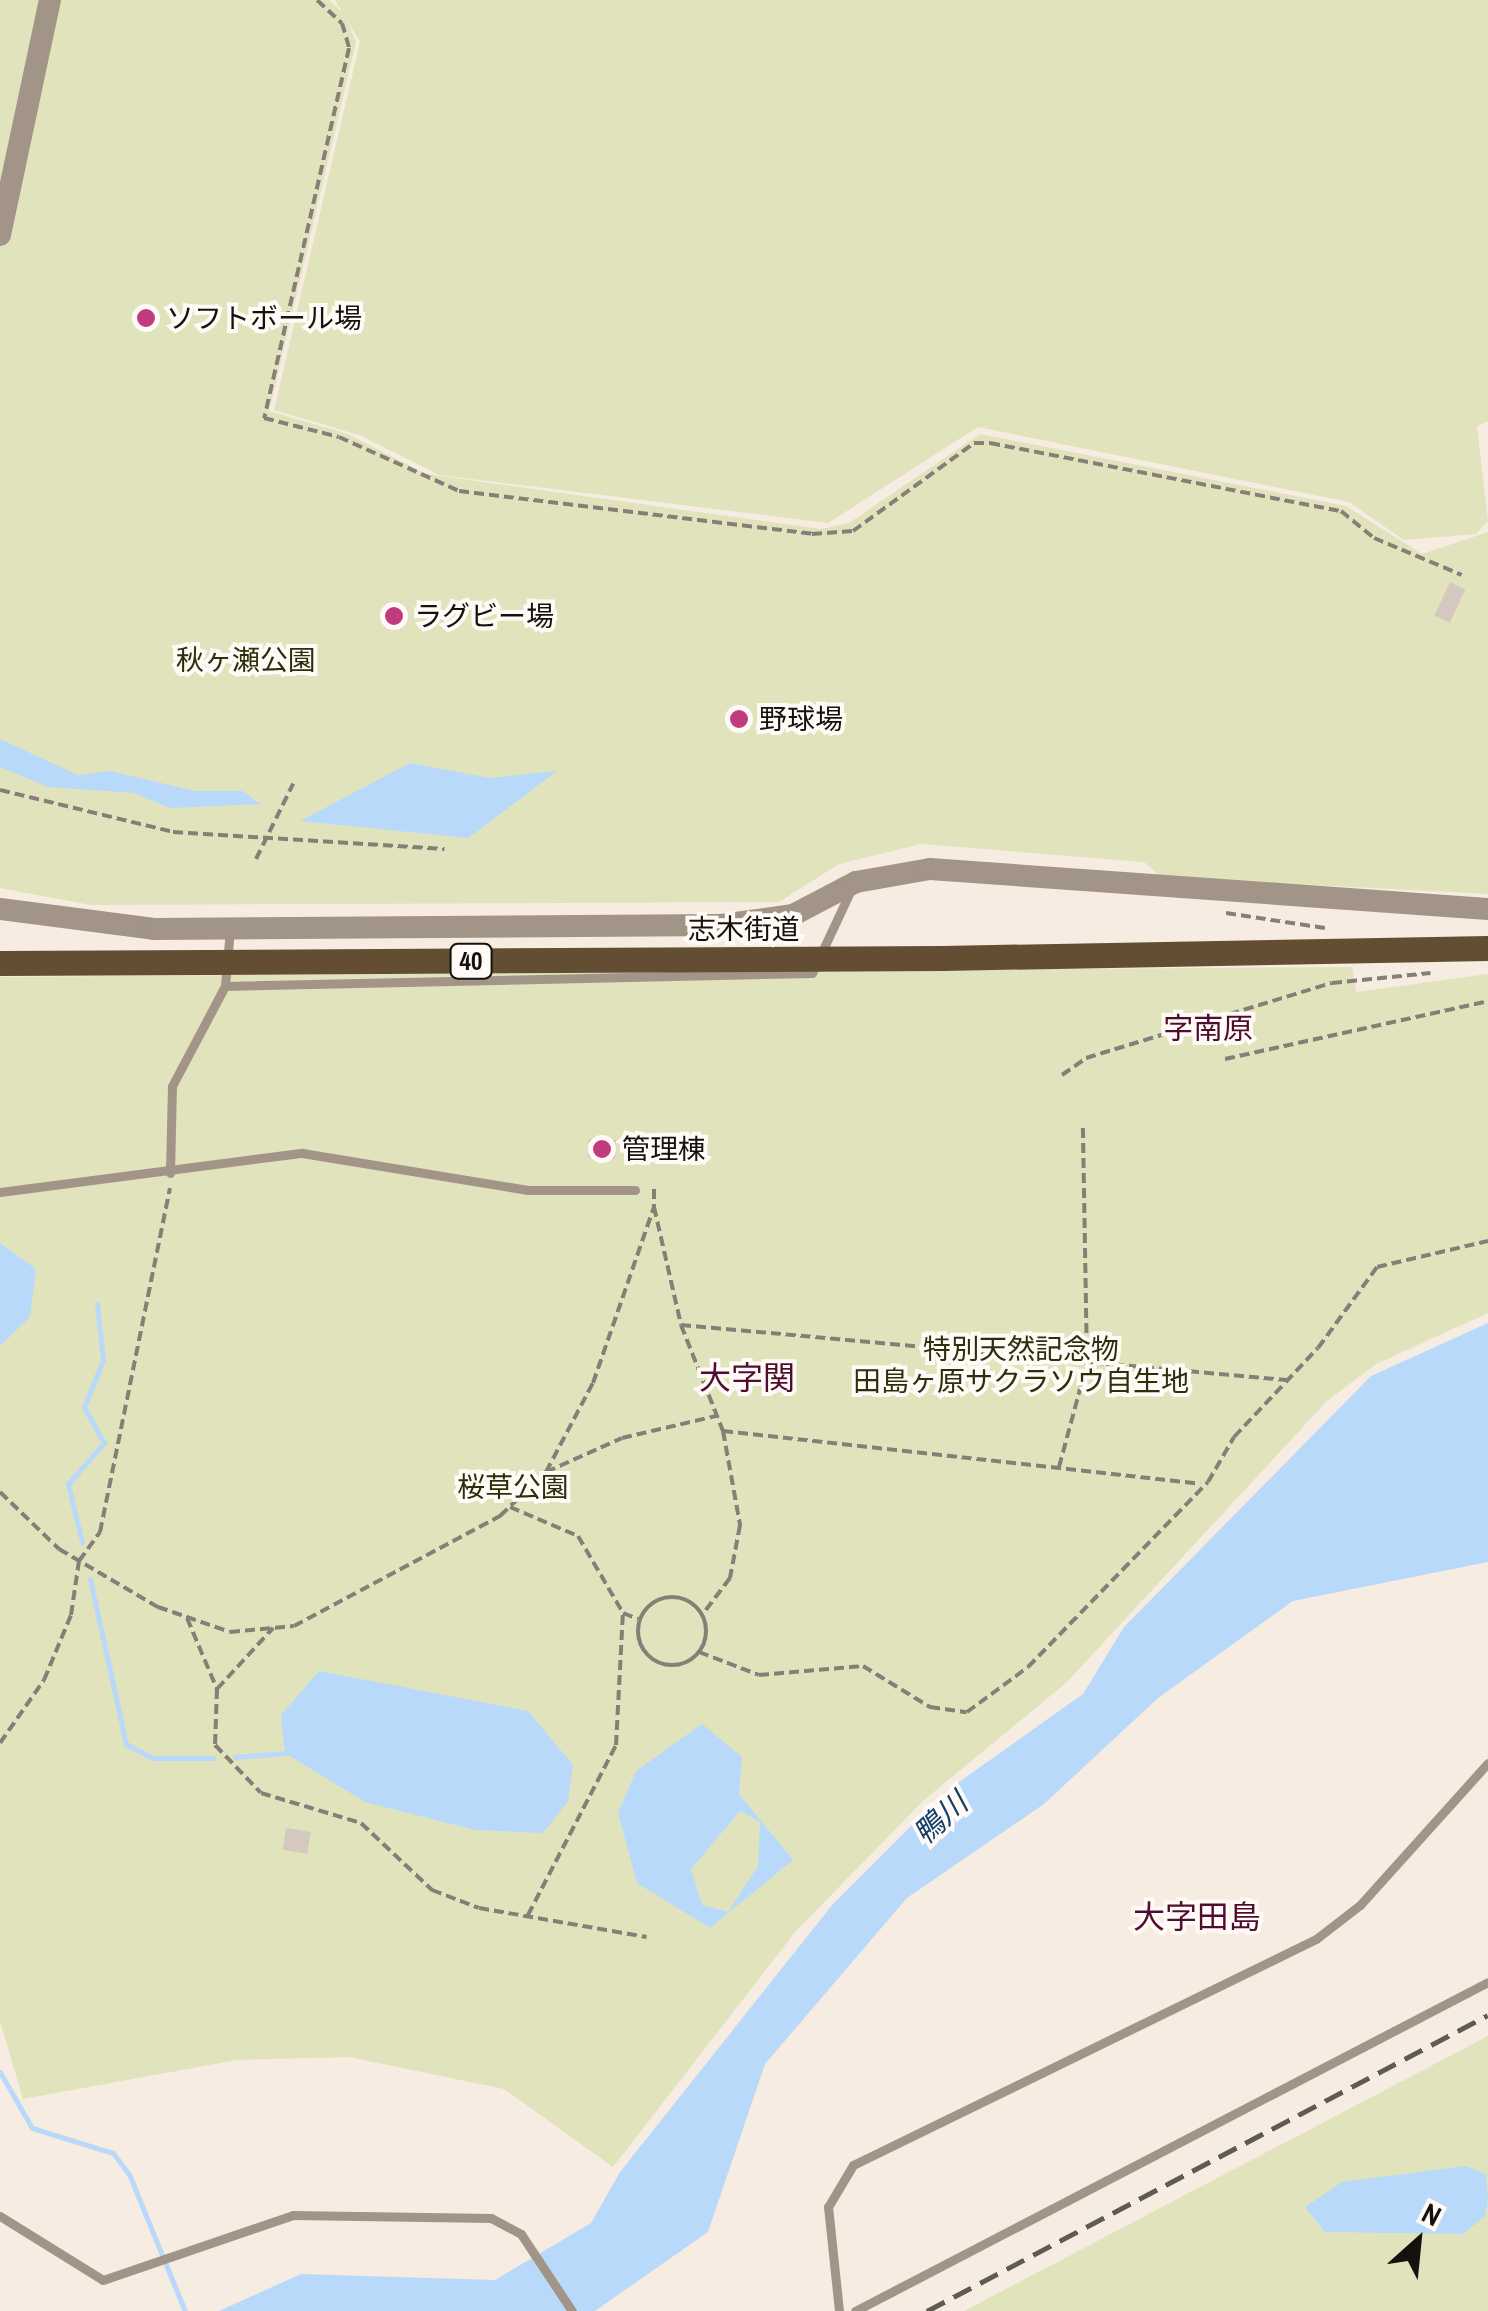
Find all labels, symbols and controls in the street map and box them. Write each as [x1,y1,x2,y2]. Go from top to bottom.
place label: ソフトボール場 [166,301,362,335]
marker: ソフトボール場 [135,307,157,329]
place label: ラグビー場 [414,599,554,633]
marker: ラグビー場 [383,605,405,627]
park label: 秋ヶ瀬公園 [176,643,316,677]
place label: 野球場 [759,702,843,736]
marker: 野球場 [728,708,750,730]
street label: 志木街道 [688,912,800,946]
road number: 40 [448,941,494,981]
district label: 字南原 [1163,1010,1253,1046]
place label: 管理棟 [622,1132,706,1166]
marker: 管理棟 [591,1138,613,1160]
park label: 特別天然記念物 田島ヶ原サクラソウ自生地 [853,1332,1189,1398]
district label: 大字関 [699,1359,795,1397]
park label: 桜草公園 [457,1470,569,1504]
water label: 鴨川 [906,1785,974,1851]
district label: 大字田島 [1133,1898,1261,1936]
north arrow [1368,2191,1468,2291]
text: N [1416,2194,1448,2235]

